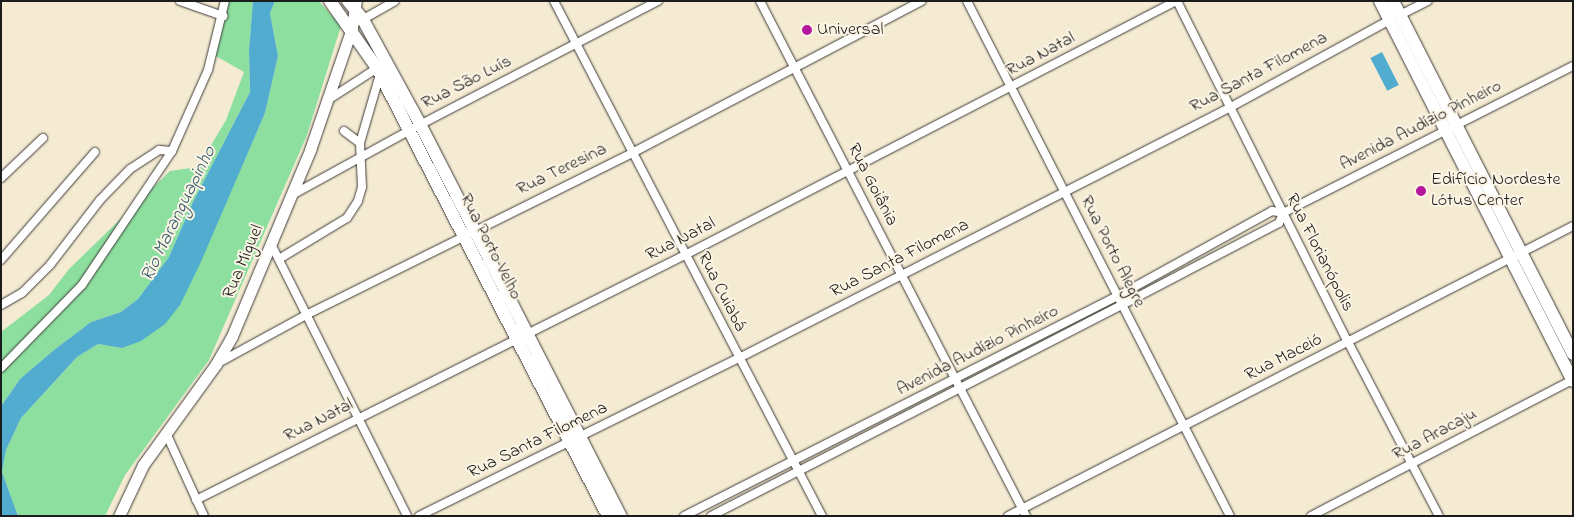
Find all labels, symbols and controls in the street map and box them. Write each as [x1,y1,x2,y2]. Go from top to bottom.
place label: Universal [817,19,884,41]
marker: Universal [801,24,813,36]
street label: Rua Natal [1003,28,1079,82]
street label: Rua Santa Filomena [1186,28,1332,118]
street label: Rua São Luís [418,51,516,115]
street label: Avenida Audízio Pinheiro [1336,76,1506,176]
street label: Rua Teresina [513,139,611,201]
street label: Rua Goiânia [842,140,902,230]
water label: Rio Maranguapinho [136,143,222,285]
place label: Edifício Nordeste Lótus Center [1431,170,1560,212]
marker: Edifício Nordeste Lótus Center [1415,185,1427,197]
street label: Rua Porto Velho [454,190,526,304]
street label: Rua Florianópolis [1280,191,1358,315]
street label: Rua Porto Alegre [1075,193,1149,311]
street label: Rua Natal [643,213,719,267]
street label: Rua Santa Filomena [827,215,973,303]
street label: Rua Miguel [219,222,269,302]
street label: Rua Cuiabá [692,249,750,335]
street label: Avenida Audízio Pinheiro [893,301,1063,401]
street label: Rua Maceió [1242,329,1326,387]
street label: Rua Natal [281,394,357,448]
street label: Rua Santa Filomena [465,398,611,484]
street label: Rua Aracaju [1389,404,1481,466]

